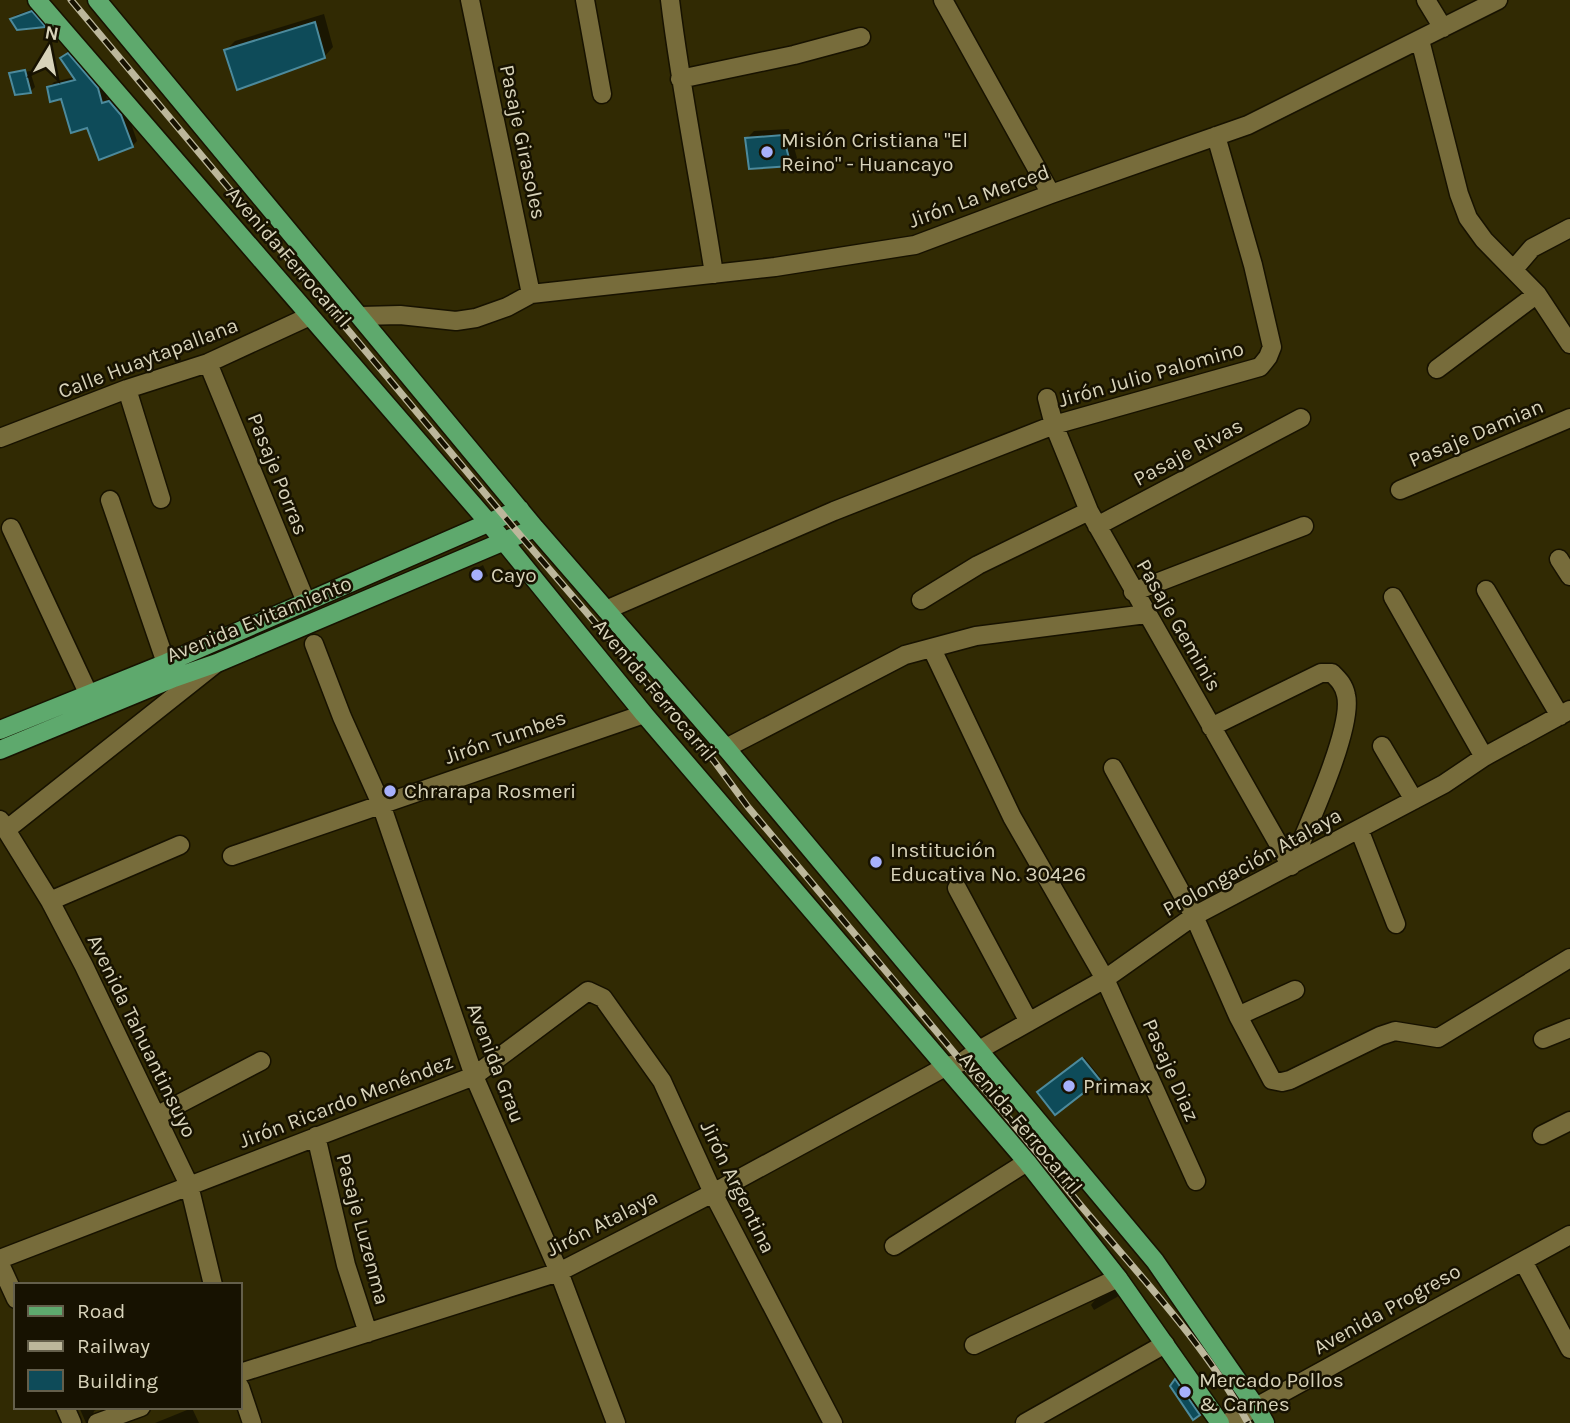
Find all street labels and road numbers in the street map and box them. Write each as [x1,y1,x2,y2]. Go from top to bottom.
street label: Pasaje Girasoles [495,63,551,221]
street label: Jirón La Merced [905,159,1053,233]
street label: Avenida Ferrocarril [221,182,357,332]
street label: Calle Huaytapallana [55,313,241,403]
street label: Jirón Julio Palomino [1055,336,1247,412]
street label: Pasaje Damian [1405,394,1547,472]
street label: Pasaje Porras [243,410,313,538]
street label: Pasaje Rivas [1129,413,1247,491]
street label: Pasaje Geminis [1132,555,1226,695]
street label: Avenida Evitamiento [163,571,355,667]
street label: Avenida Ferrocarril [588,614,722,766]
street label: Jirón Tumbes [441,705,569,769]
street label: Prolongación Atalaya [1158,803,1346,921]
street label: Avenida Tahuantinsuyo [82,931,202,1141]
street label: Avenida Grau [462,1000,530,1126]
street label: Pasaje Diaz [1138,1015,1204,1125]
street label: Avenida Ferrocarril [954,1047,1088,1199]
street label: Jirón Ricardo Menéndez [236,1049,456,1153]
street label: Jirón Argentina [696,1117,780,1257]
street label: Pasaje Luzenma [331,1151,395,1307]
street label: Jirón Atalaya [542,1185,662,1261]
street label: Avenida Progreso [1309,1259,1465,1359]

